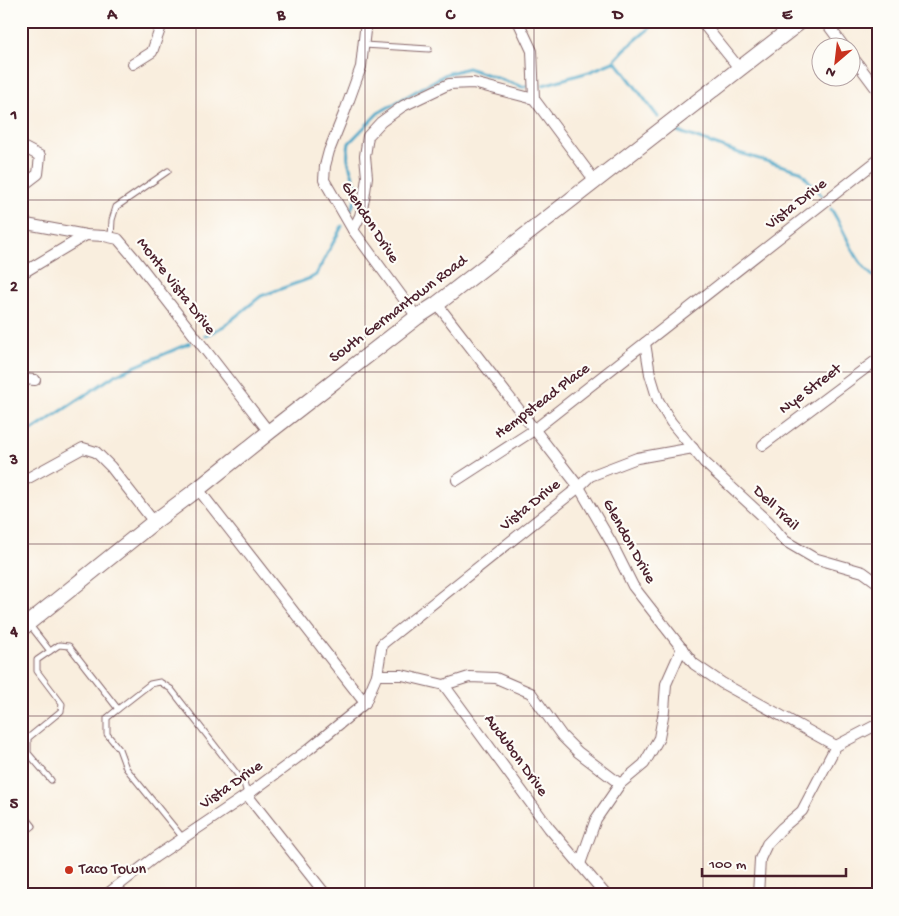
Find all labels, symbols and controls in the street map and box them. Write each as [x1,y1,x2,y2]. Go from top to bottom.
text: A [106,7,118,26]
text: B [276,7,286,26]
text: C [445,7,456,26]
text: D [611,7,624,26]
text: E [782,7,793,26]
north arrow [812,38,862,88]
text: N [823,62,839,81]
text: 1 [10,107,17,126]
street label: Vista Drive [762,175,832,235]
street label: Glendon Drive [336,179,403,268]
street label: Monte Vista Drive [131,235,219,340]
street label: South Germantown Road [326,251,473,368]
text: 2 [10,279,18,298]
street label: Hempstead Place [492,360,595,444]
street label: Nye Street [776,360,847,420]
text: 3 [9,452,18,471]
street label: Vista Drive [496,475,566,537]
street label: Dell Trail [747,482,802,536]
street label: Glendon Drive [597,497,659,588]
text: 4 [9,624,18,643]
street label: Audubon Drive [479,711,552,801]
street label: Vista Drive [196,757,268,815]
text: 5 [10,796,19,815]
scale bar [702,846,845,878]
text: 100 m [708,856,747,874]
place label: Taco Town [78,861,146,880]
marker: Taco Town [63,864,75,876]

